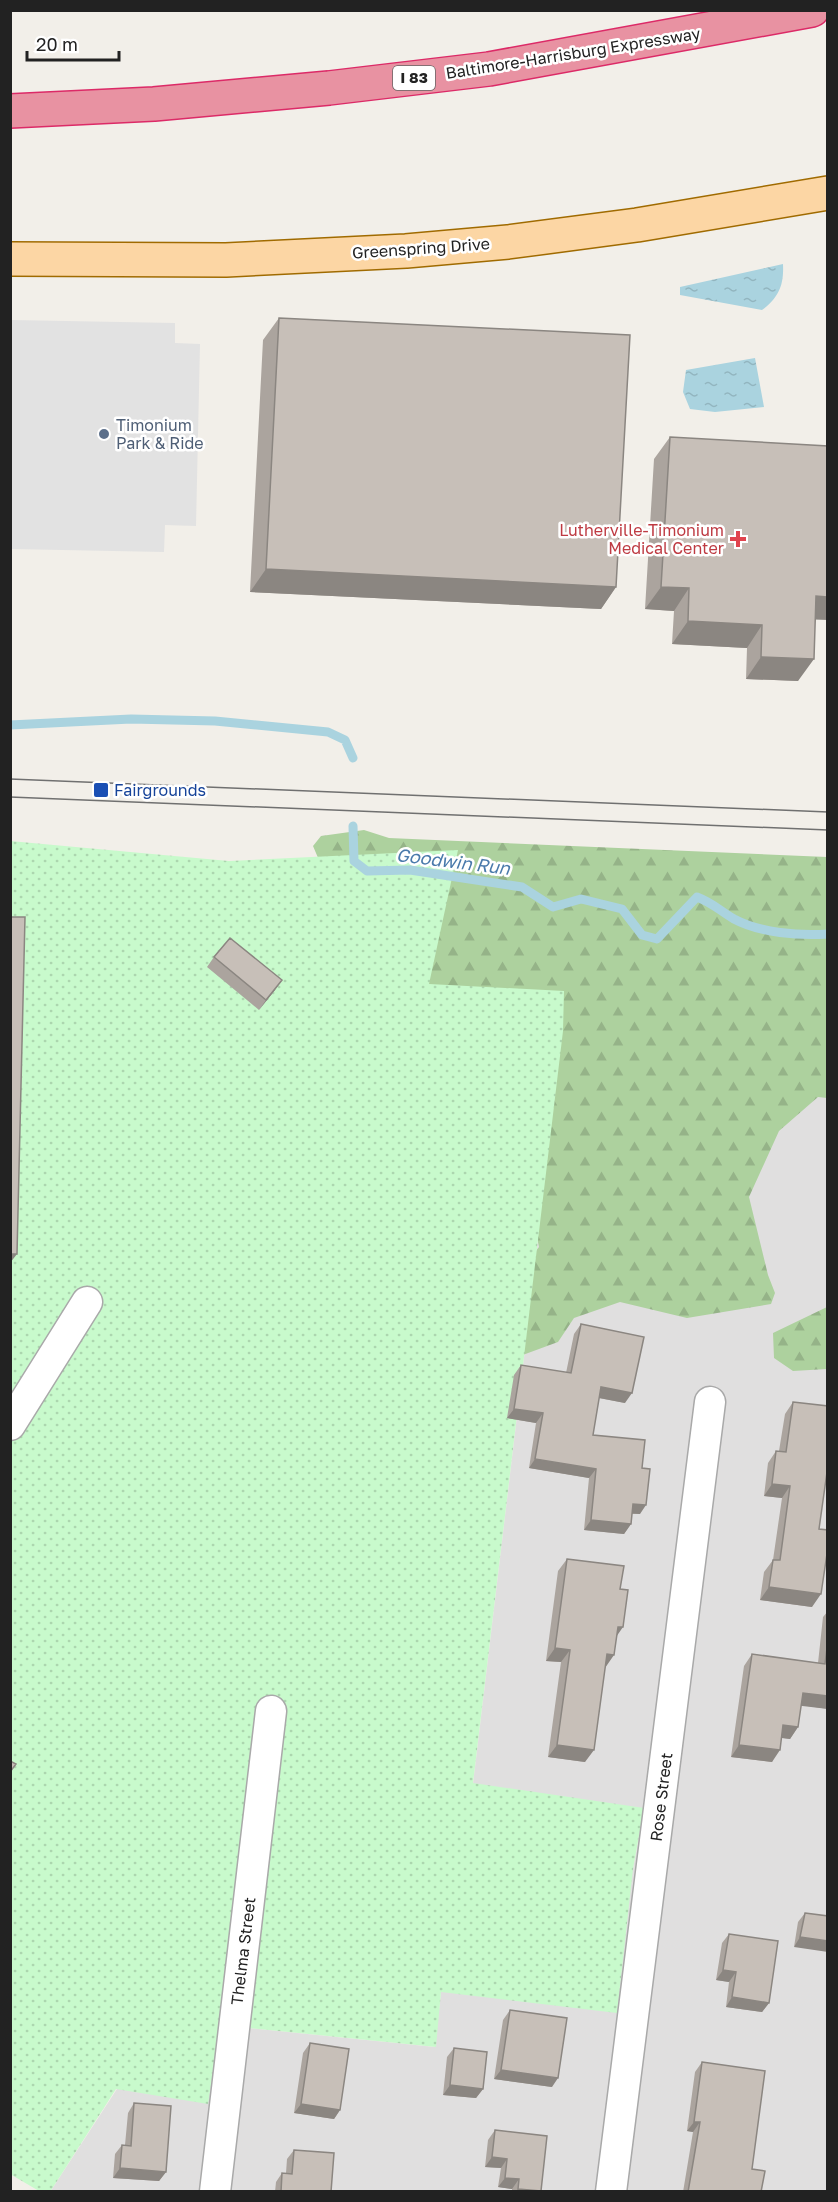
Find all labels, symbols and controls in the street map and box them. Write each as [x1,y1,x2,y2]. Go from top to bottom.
street label: Baltimore-Harrisburg Expressway [444,23,702,83]
scale bar [27,24,118,62]
text: 20 m [36,33,78,55]
road number: I 83 [393,66,435,90]
street label: Greenspring Drive [352,233,490,263]
place label: Timonium Park & Ride [116,415,204,453]
marker: Timonium Park & Ride [97,427,111,441]
place label: Lutherville-Timonium Medical Center [559,520,724,558]
marker: Lutherville-Timonium Medical Center [729,530,747,548]
place label: Fairgrounds [114,780,206,800]
marker: Fairgrounds [92,781,110,799]
water label: Goodwin Run [395,843,512,879]
street label: Rose Street [646,1751,676,1843]
street label: Thelma Street [226,1896,260,2006]

